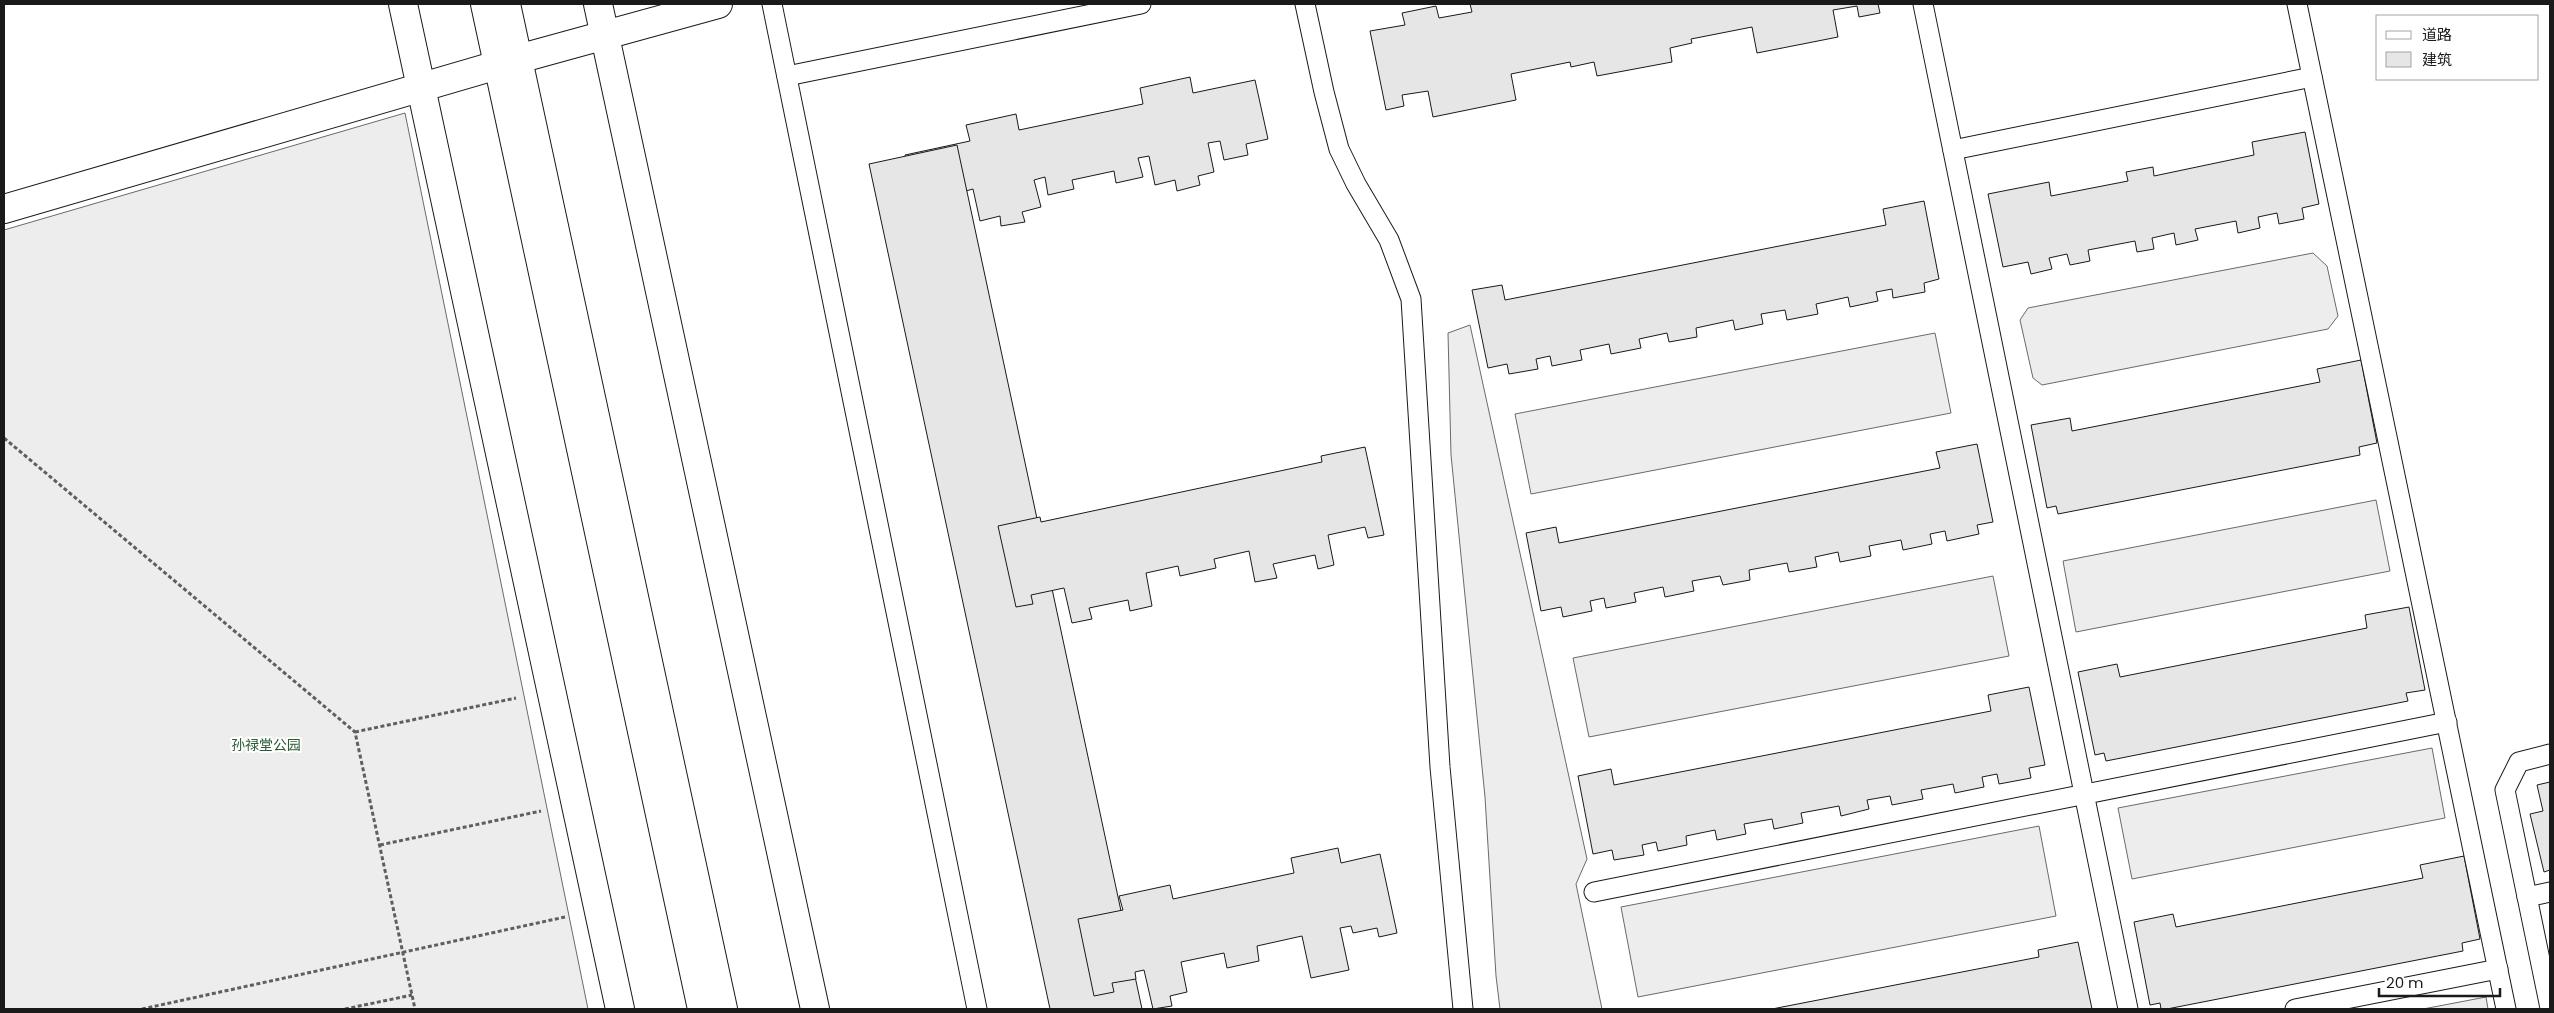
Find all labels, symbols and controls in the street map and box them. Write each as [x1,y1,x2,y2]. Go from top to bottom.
legend [2376,15,2539,80]
text: 道路 [2422,24,2452,45]
text: 建筑 [2422,49,2452,70]
park label: 孙禄堂公园 [231,735,301,755]
scale bar [2379,966,2500,998]
text: 20 m [2386,972,2424,993]

